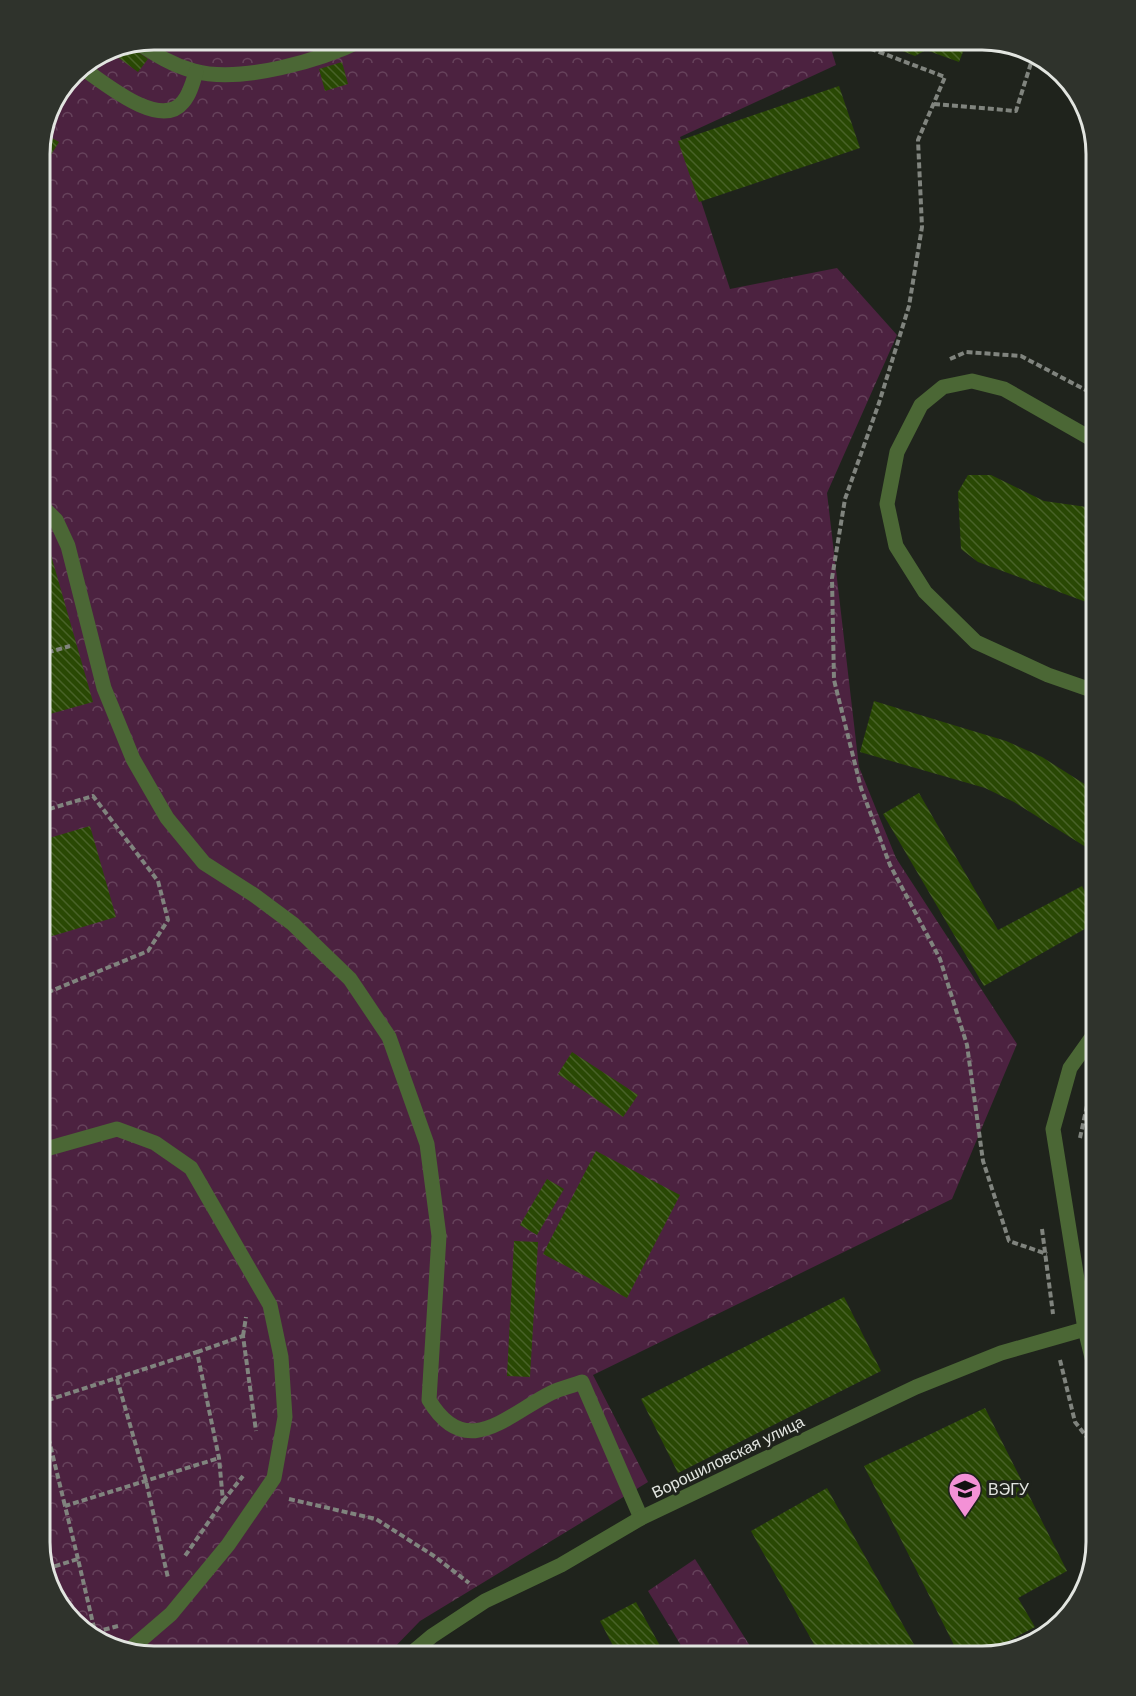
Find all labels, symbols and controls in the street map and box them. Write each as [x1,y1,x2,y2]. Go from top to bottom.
street label: Ворошиловская улица [648,1411,808,1503]
school or university icon: ВЭГУ [947,1471,983,1518]
place label: ВЭГУ [988,1479,1030,1500]

